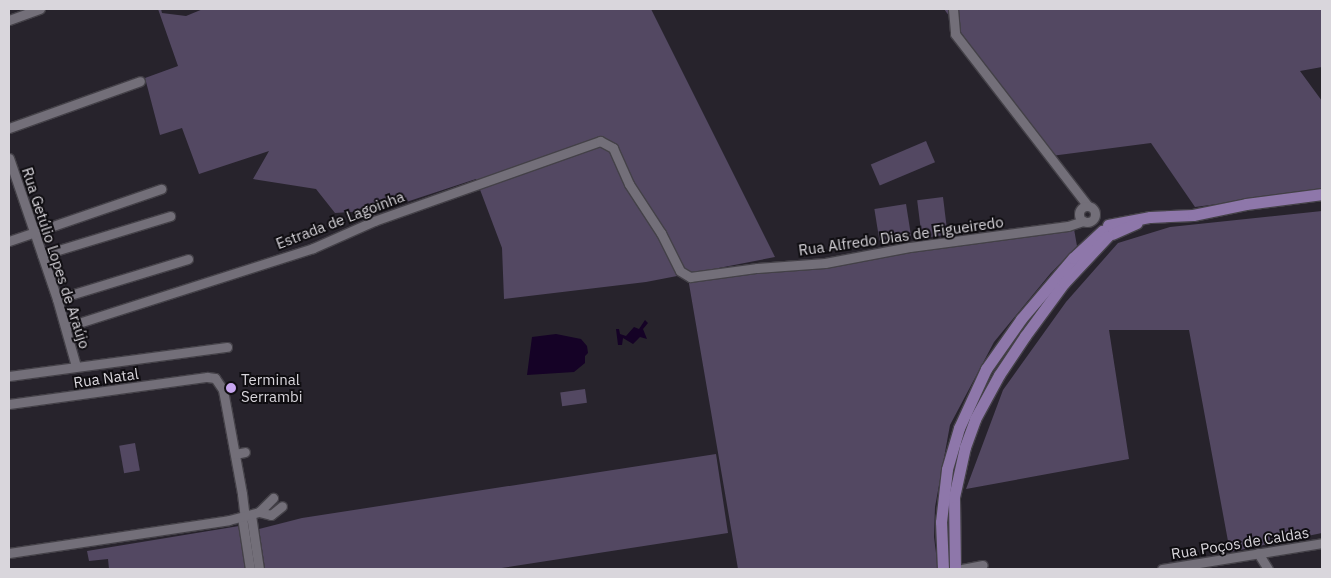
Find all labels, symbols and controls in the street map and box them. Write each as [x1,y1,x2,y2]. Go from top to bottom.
street label: Rua Getúlio Lopes de Araújo [18,165,94,351]
street label: Estrada de Lagoinha [273,187,407,253]
street label: Rua Alfredo Dias de Figueiredo [797,213,1005,259]
street label: Rua Natal [72,365,140,391]
place label: Terminal Serrambi [241,370,302,405]
marker: Terminal Serrambi [225,382,237,394]
street label: Rua Poços de Caldas [1170,523,1310,563]

